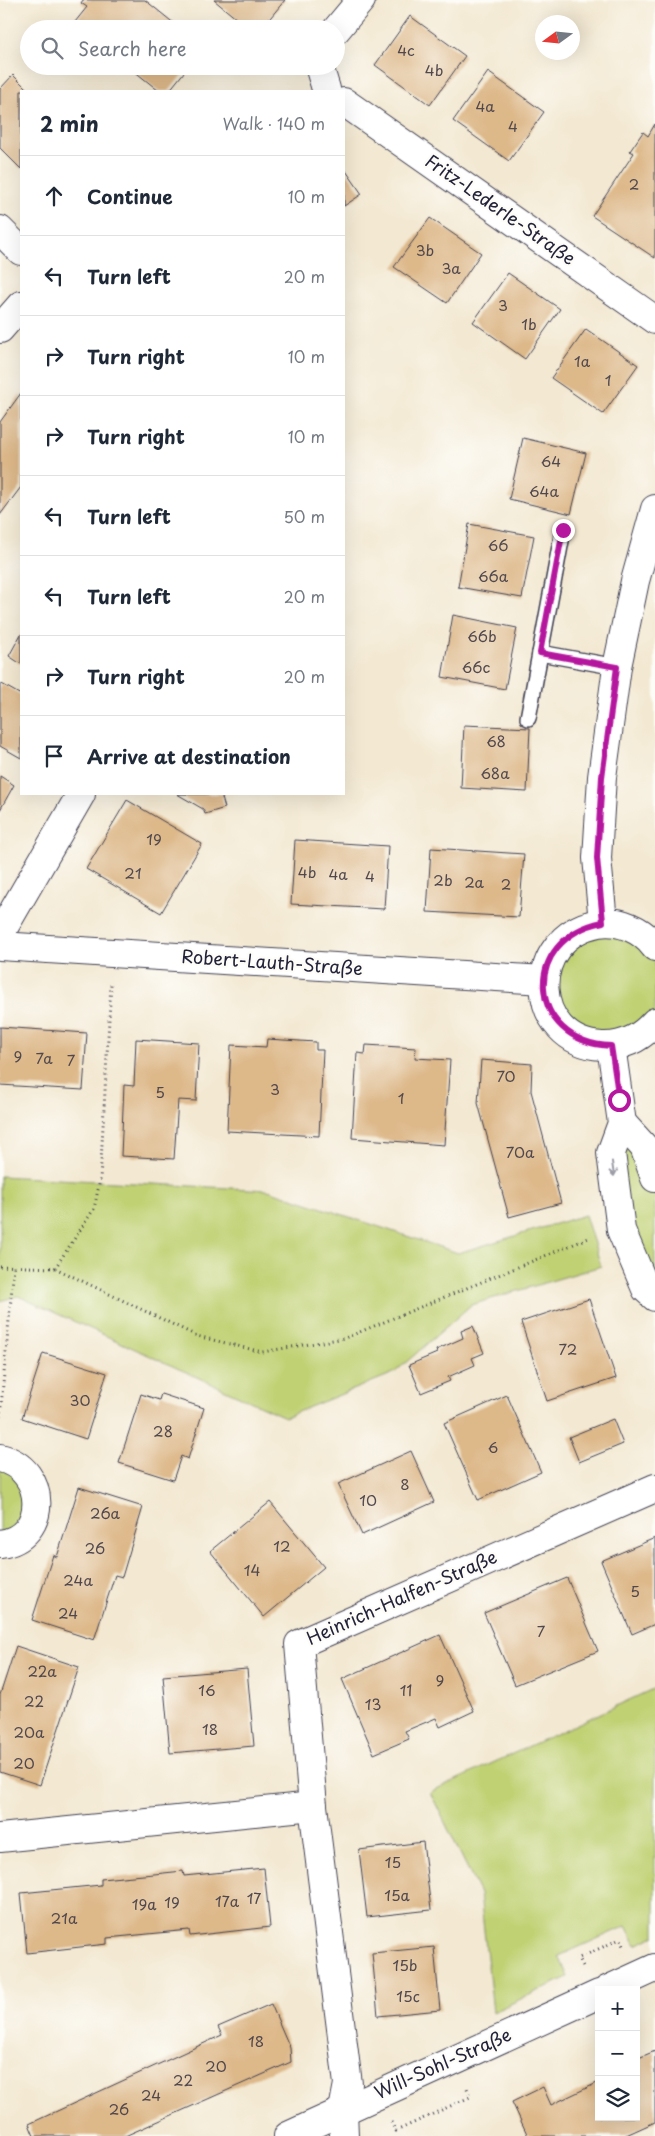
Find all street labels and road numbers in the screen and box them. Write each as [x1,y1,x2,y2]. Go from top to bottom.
street label: Fritz-Lederle-Straße [420,147,582,271]
street label: Robert-Lauth-Straße [181,942,364,981]
street label: Heinrich-Halfen-Straße [302,1542,501,1651]
street label: Will-Sohl-Straße [370,2020,515,2105]

